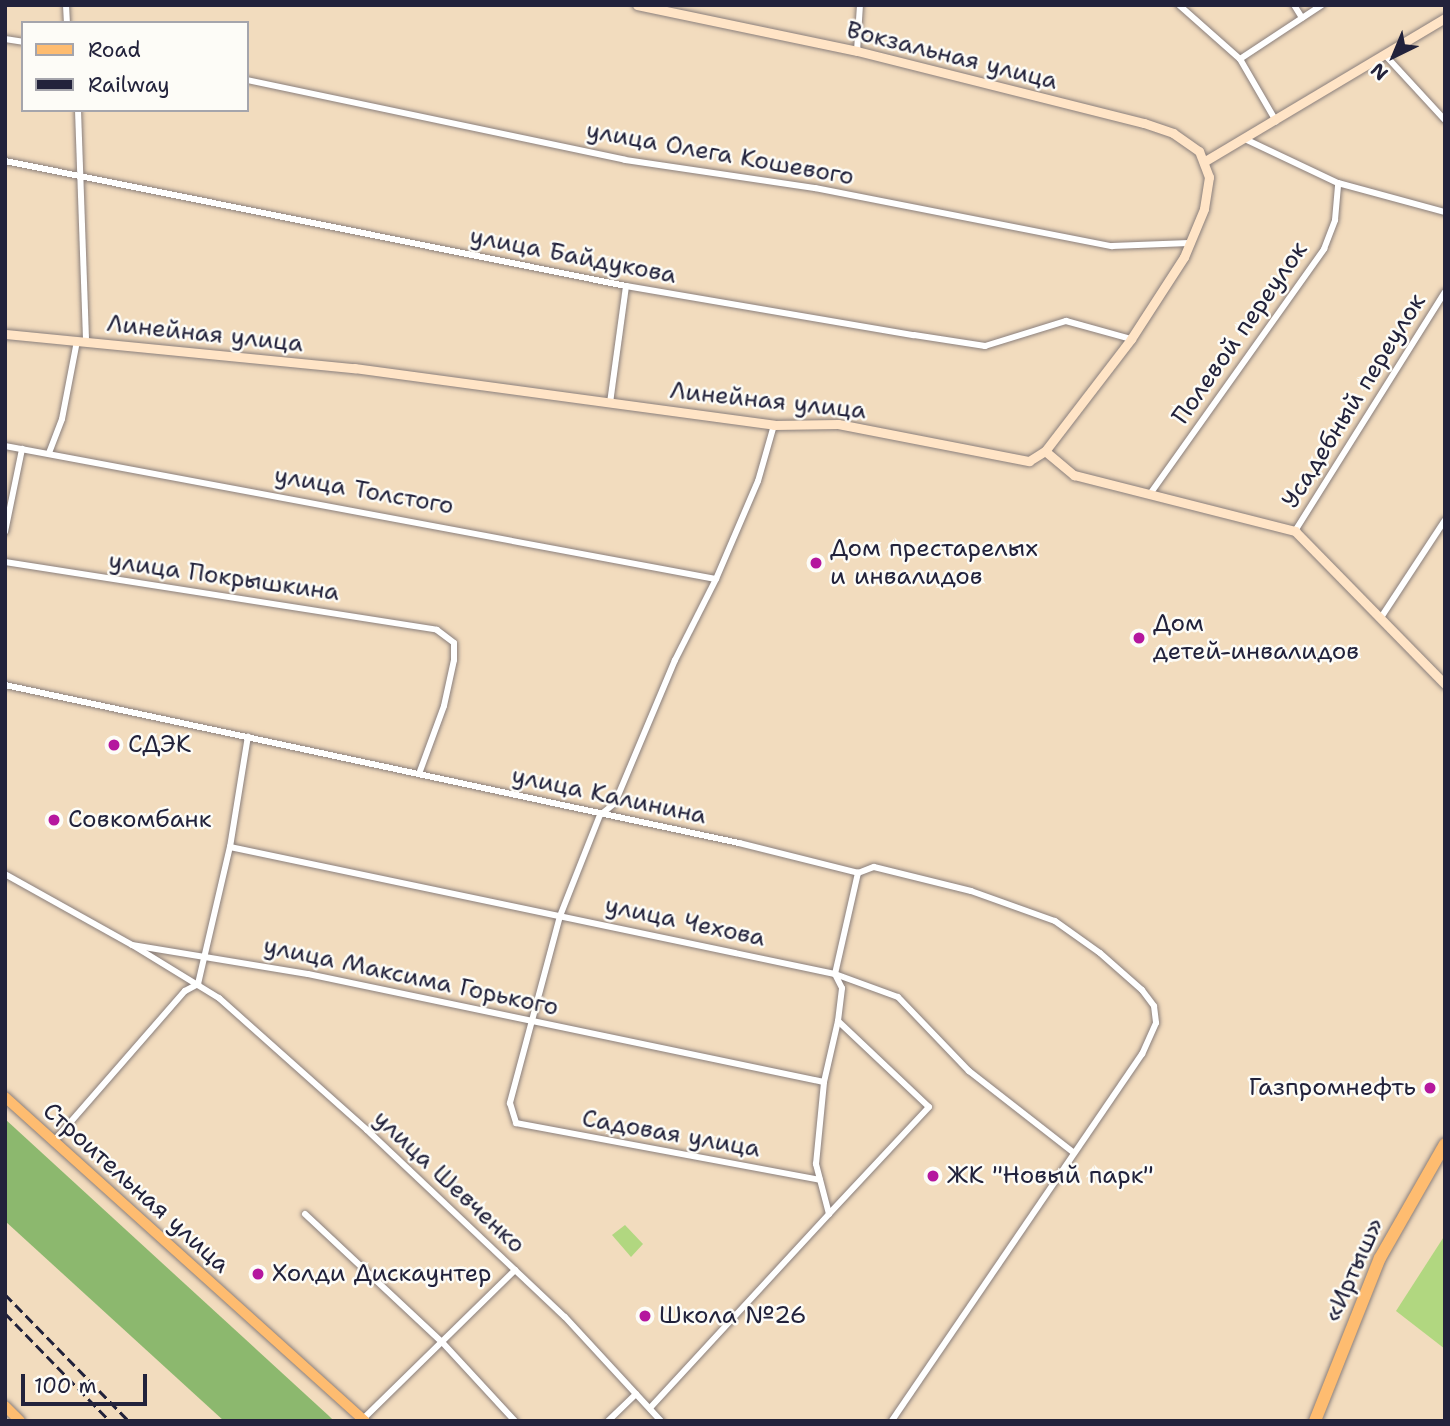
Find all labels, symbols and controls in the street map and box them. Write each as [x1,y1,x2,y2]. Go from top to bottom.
street label: Вокзальная улица [843,16,1061,96]
legend [21,21,248,112]
north arrow [1359,21,1429,91]
text: Road [88,36,141,64]
text: N [1365,57,1393,86]
text: Railway [88,71,170,99]
street label: улица Олега Кошевого [584,116,856,192]
street label: улица Байдукова [467,222,679,290]
street label: Полевой переулок [1166,236,1314,430]
street label: Усадебный переулок [1276,288,1432,514]
street label: Линейная улица [105,309,305,359]
street label: Линейная улица [668,376,868,426]
street label: улица Толстого [272,461,456,521]
place label: Дом престарелых и инвалидов [830,535,1038,591]
street label: улица Покрышкина [107,547,341,607]
marker: Дом престарелых и инвалидов [808,555,824,571]
place label: Дом детей-инвалидов [1153,610,1359,666]
marker: Дом детей-инвалидов [1131,630,1147,646]
place label: СДЭК [128,731,191,759]
marker: СДЭК [106,737,122,753]
street label: улица Калинина [509,761,709,831]
place label: Совкомбанк [68,806,211,834]
marker: Совкомбанк [46,812,62,828]
street label: улица Чехова [602,891,768,953]
street label: улица Максима Горького [261,932,561,1022]
place label: Газпромнефть [1249,1074,1416,1102]
marker: Газпромнефть [1422,1080,1438,1096]
street label: Строительная улица [37,1097,235,1279]
street label: улица Шевченко [367,1104,531,1260]
street label: Садовая улица [580,1104,762,1164]
place label: ЖК "Новый парк" [947,1162,1154,1190]
marker: ЖК "Новый парк" [925,1168,941,1184]
street label: «Иртыш» [1318,1214,1390,1326]
place label: Холди Дискаунтер [272,1260,492,1288]
marker: Холди Дискаунтер [250,1266,266,1282]
place label: Школа №26 [659,1302,806,1330]
marker: Школа №26 [637,1308,653,1324]
scale bar [24,1360,150,1404]
text: 100 m [34,1372,97,1400]

